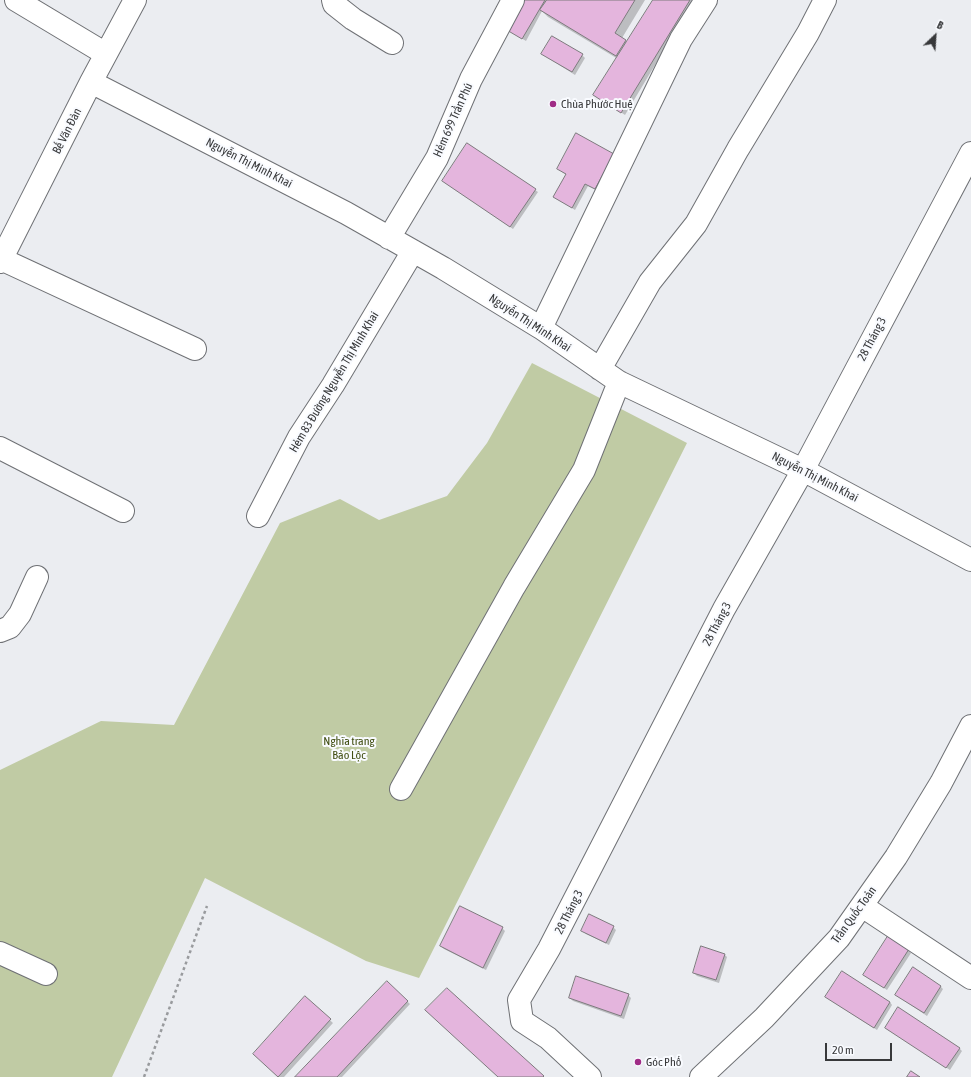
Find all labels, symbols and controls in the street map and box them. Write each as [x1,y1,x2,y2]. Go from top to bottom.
north arrow [915,16,955,56]
text: B [935,19,945,32]
street label: Hẻm 699 Trần Phú [430,81,476,159]
place label: Chùa Phước Huệ [561,97,633,111]
marker: Chùa Phước Huệ [548,99,558,109]
street label: Bế Văn Đàn [49,106,85,156]
street label: Nguyễn Thị Minh Khai [203,135,295,191]
street label: Nguyễn Thị Minh Khai [486,291,574,355]
street label: Hẻm 83 Đường Nguyễn Thị Minh Khai [286,309,382,455]
street label: 28 Tháng 3 [854,315,890,363]
street label: Nguyễn Thị Minh Khai [769,449,861,505]
street label: 28 Tháng 3 [699,600,735,648]
park label: Nghĩa trang Bảo Lộc [323,734,375,762]
street label: Trần Quốc Toản [828,884,880,946]
street label: 28 Tháng 3 [552,888,586,936]
scale bar [827,1035,894,1061]
text: 20 m [832,1043,854,1057]
place label: Góc Phố [646,1055,681,1069]
marker: Góc Phố [633,1057,643,1067]

